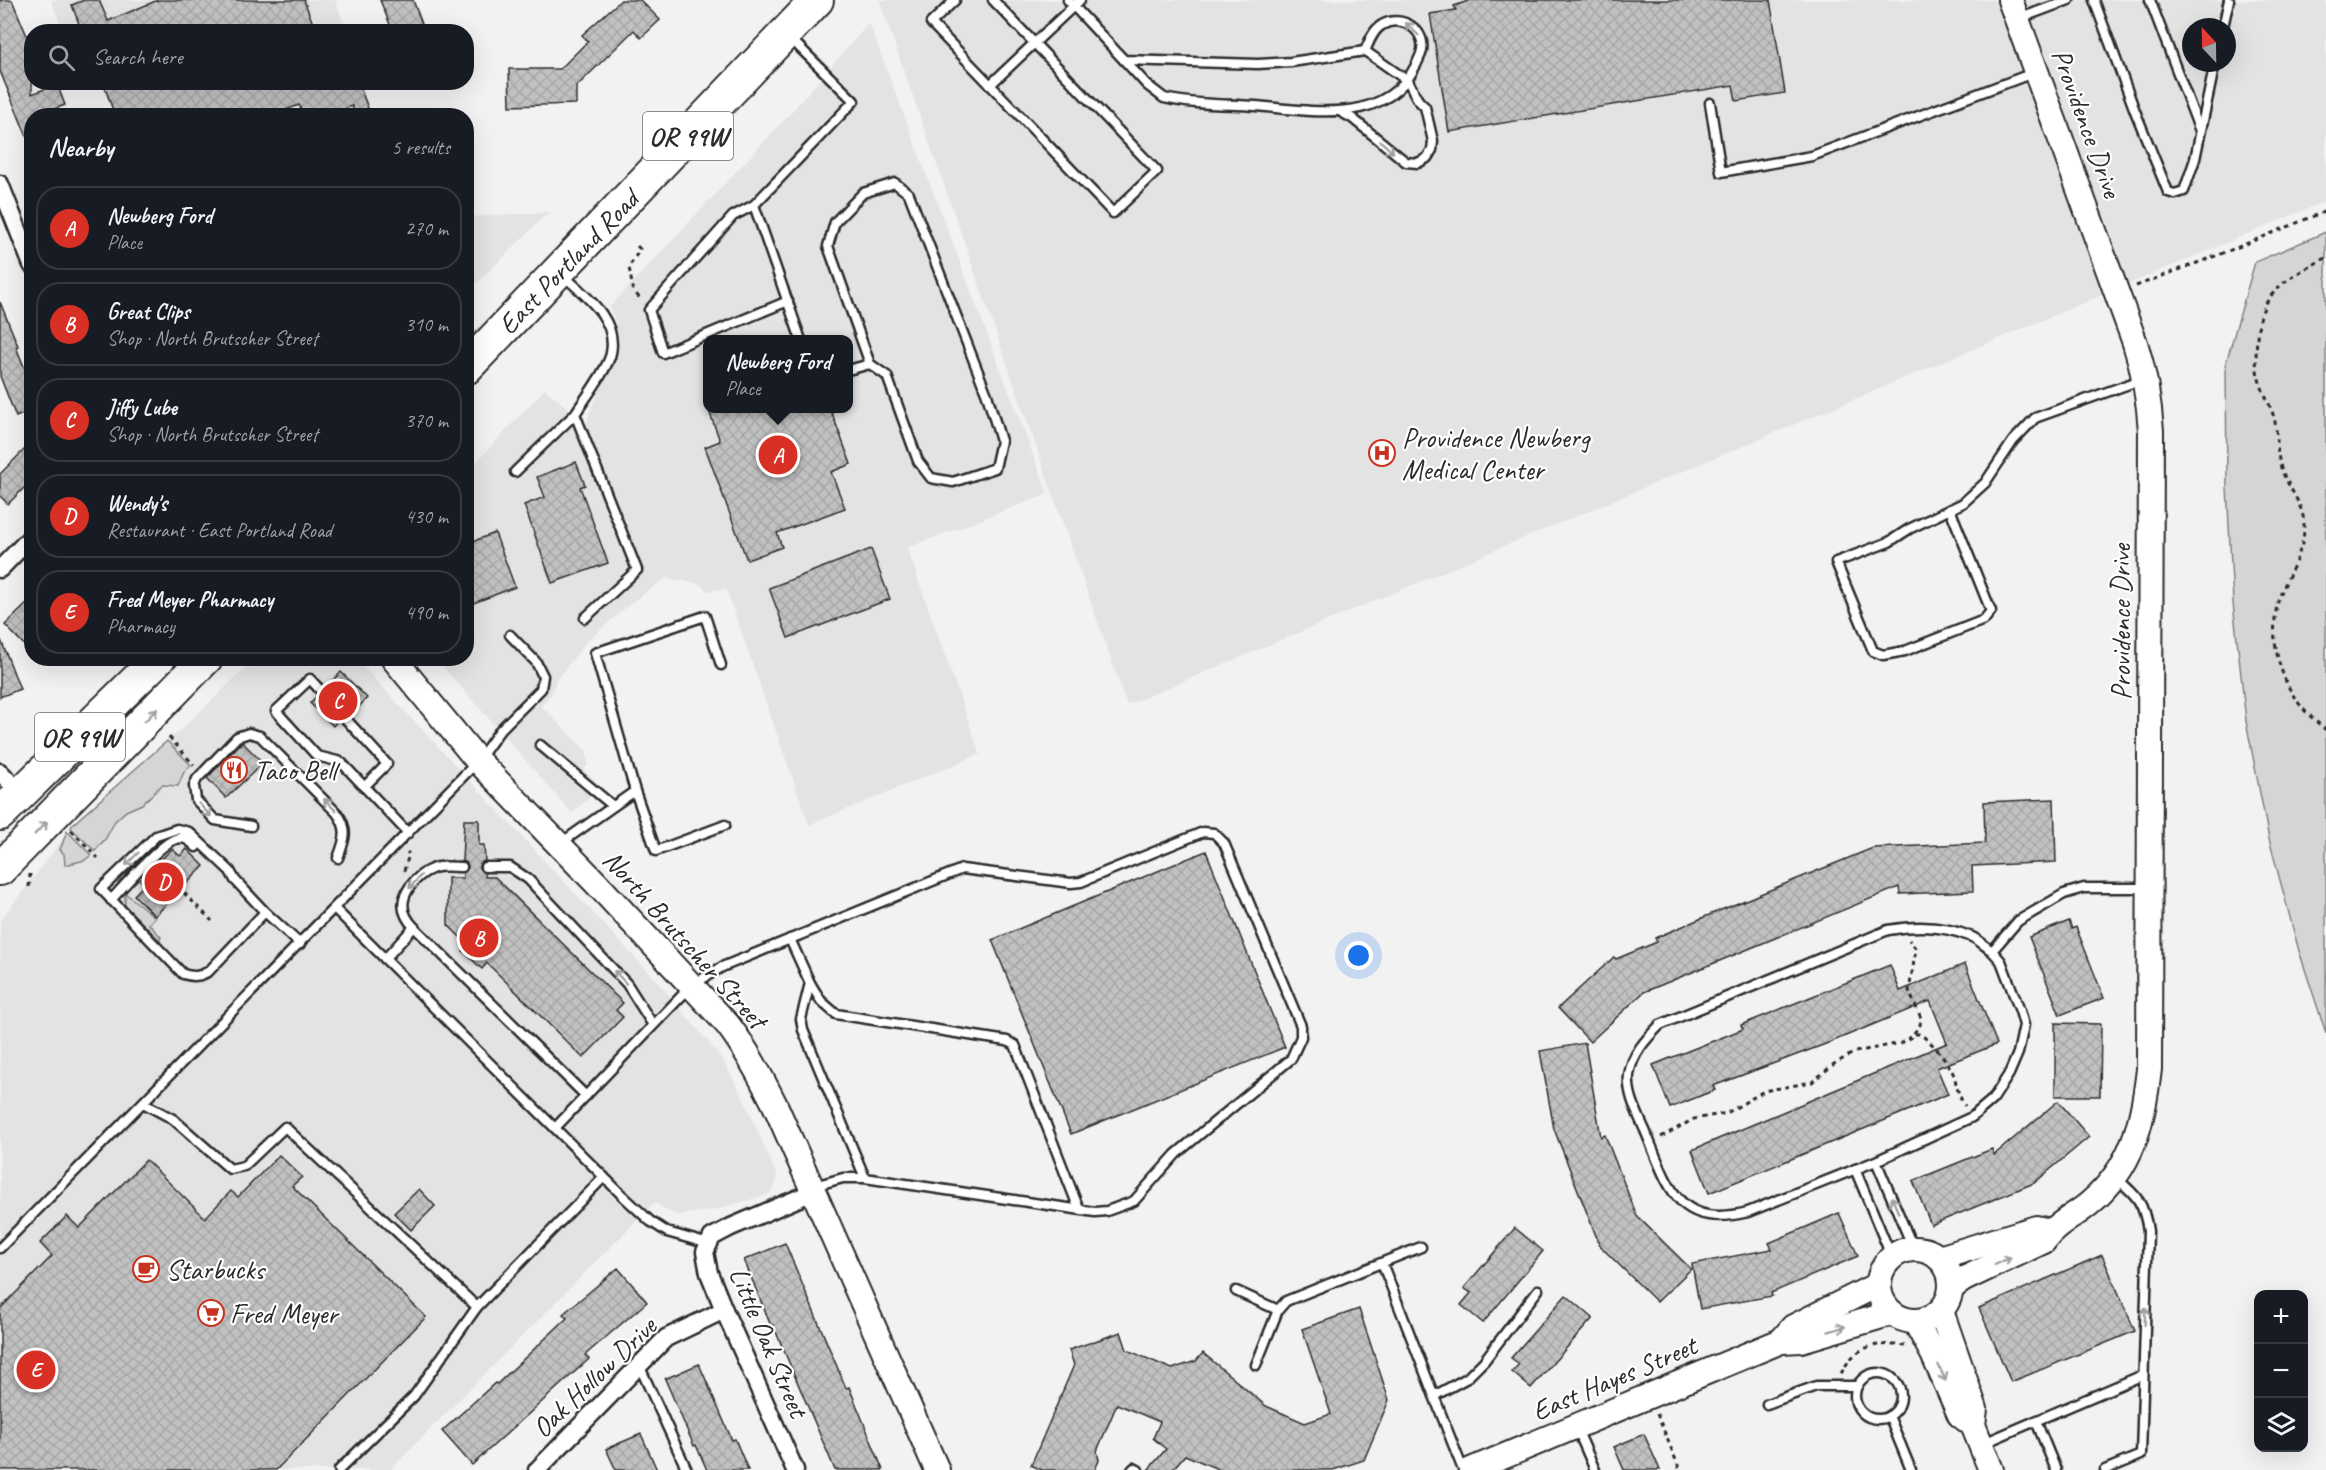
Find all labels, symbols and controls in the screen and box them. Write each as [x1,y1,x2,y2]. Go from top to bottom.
north arrow [2182,18,2236,72]
one-way arrow [1405,22,1420,36]
search box [24,24,474,90]
icon: search [45,41,78,74]
text: Search here [93,43,183,71]
street label: Providence Drive [2044,44,2131,204]
road number: OR 99W [643,112,733,160]
text: Nearby [48,131,113,164]
text: 5 results [391,135,450,160]
one-way arrow [1380,140,1395,154]
street label: East Portland Road [490,180,648,342]
text: Newberg Ford [107,202,212,230]
text: A [64,216,75,241]
text: 270 m [405,216,448,241]
text: Place [107,230,142,255]
text: Great Clips [107,298,190,326]
text: B [64,312,75,337]
text: 310 m [405,312,448,337]
text: Shop · North Brutscher Street [107,326,318,351]
popup [703,335,853,413]
text: Newberg Ford [725,348,831,376]
text: Place [725,376,761,401]
text: Jiffy Lube [107,394,177,422]
text: C [65,408,74,433]
text: 370 m [405,408,448,433]
place label: Providence Newberg Medical Center [1402,420,1592,487]
text: Shop · North Brutscher Street [107,422,318,447]
pin: A [758,432,798,478]
hospital icon: Providence Newberg Medical Center [1367,438,1397,468]
text: Wendy's [107,490,167,518]
text: D [64,504,75,529]
text: 430 m [405,504,448,529]
text: Restaurant · East Portland Road [107,518,332,543]
street label: Providence Drive [2103,542,2138,700]
text: Fred Meyer Pharmacy [107,586,273,614]
text: E [64,600,75,625]
text: 490 m [405,600,448,625]
text: Pharmacy [107,614,175,639]
pin: C [318,678,358,724]
one-way arrow [143,708,158,723]
road number: OR 99W [35,713,125,761]
place label: Taco Bell [254,753,341,788]
restaurant icon: Taco Bell [219,755,249,785]
one-way arrow [323,798,338,813]
one-way arrow [198,802,212,817]
one-way arrow [34,820,48,835]
street label: North Brutscher Street [595,842,777,1038]
one-way arrow [124,851,139,866]
pin: D [144,860,184,904]
one-way arrow [408,874,422,889]
pin: B [460,916,498,960]
your location [1344,941,1373,970]
one-way arrow [614,970,628,985]
one-way arrow [1889,1196,1900,1215]
place label: Starbucks [166,1252,266,1287]
cafe icon: Starbucks [131,1254,161,1284]
one-way arrow [1993,1254,2011,1266]
street label: Little Oak Street [722,1262,817,1425]
map controls [2254,1290,2308,1452]
button: + [2254,1290,2308,1344]
place label: Fred Meyer [230,1296,340,1331]
supermarket icon: Fred Meyer [196,1298,226,1328]
one-way arrow [2139,1307,2151,1327]
street label: Oak Hollow Drive [525,1308,665,1445]
one-way arrow [1827,1323,1846,1334]
street label: East Hayes Street [1527,1327,1704,1428]
button: − [2254,1344,2308,1398]
pin: E [16,1348,56,1392]
one-way arrow [1936,1364,1948,1382]
button: layers [2254,1398,2308,1452]

